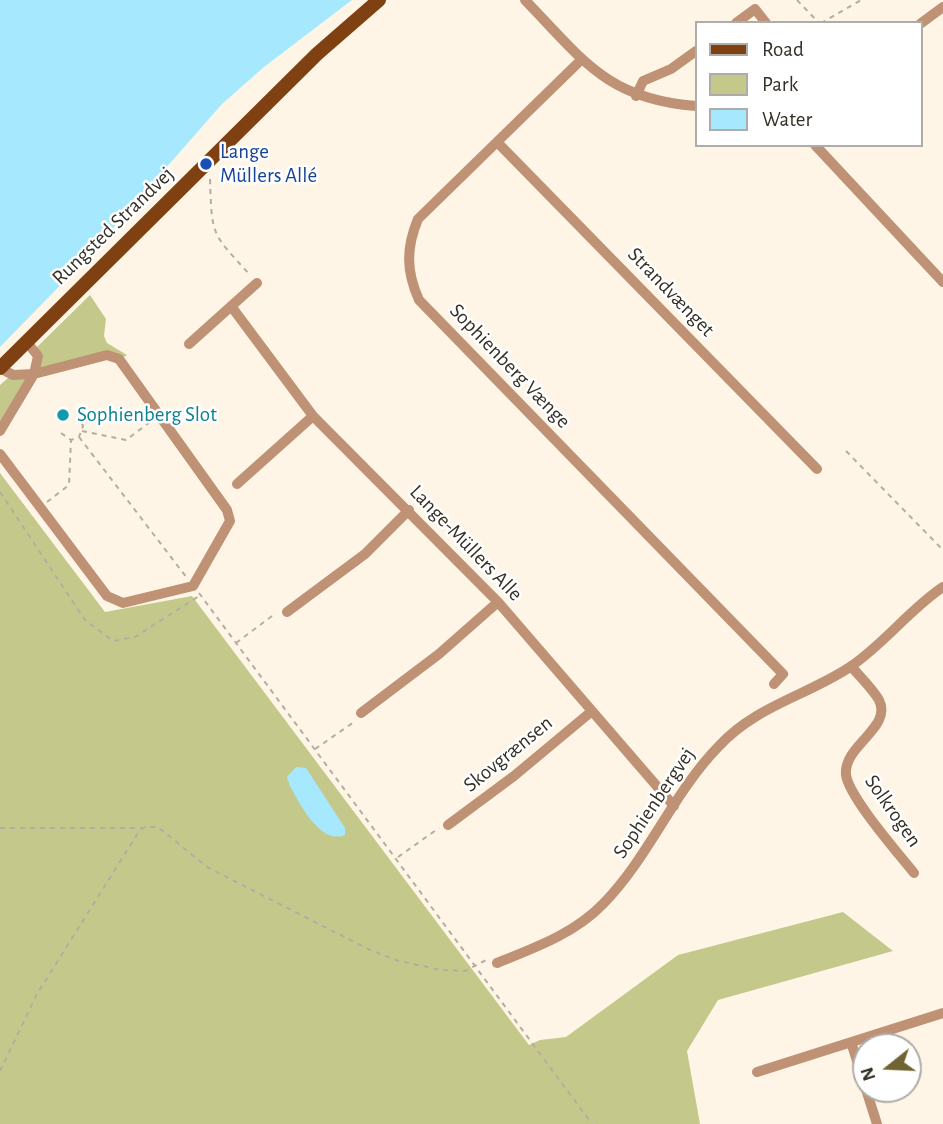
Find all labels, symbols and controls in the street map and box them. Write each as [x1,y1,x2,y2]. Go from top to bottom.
legend [694,21,922,147]
text: Road [762,39,804,60]
text: Park [762,74,798,95]
text: Water [762,109,812,130]
place label: Lange Müllers Allé [220,139,317,189]
marker: Lange Müllers Allé [198,156,214,172]
street label: Rungsted Strandvej [47,162,179,290]
street label: Strandvænget [622,242,720,342]
street label: Sophienberg Vænge [444,298,576,434]
place label: Sophienberg Slot [77,402,217,428]
marker: Sophienberg Slot [55,407,71,423]
street label: Lange-Müllers Alle [404,480,528,606]
street label: Skovgrænsen [458,710,558,798]
street label: Sophienbergvej [608,743,700,863]
street label: Solkrogen [859,770,927,852]
north arrow [852,1033,922,1103]
text: N [857,1065,880,1083]

